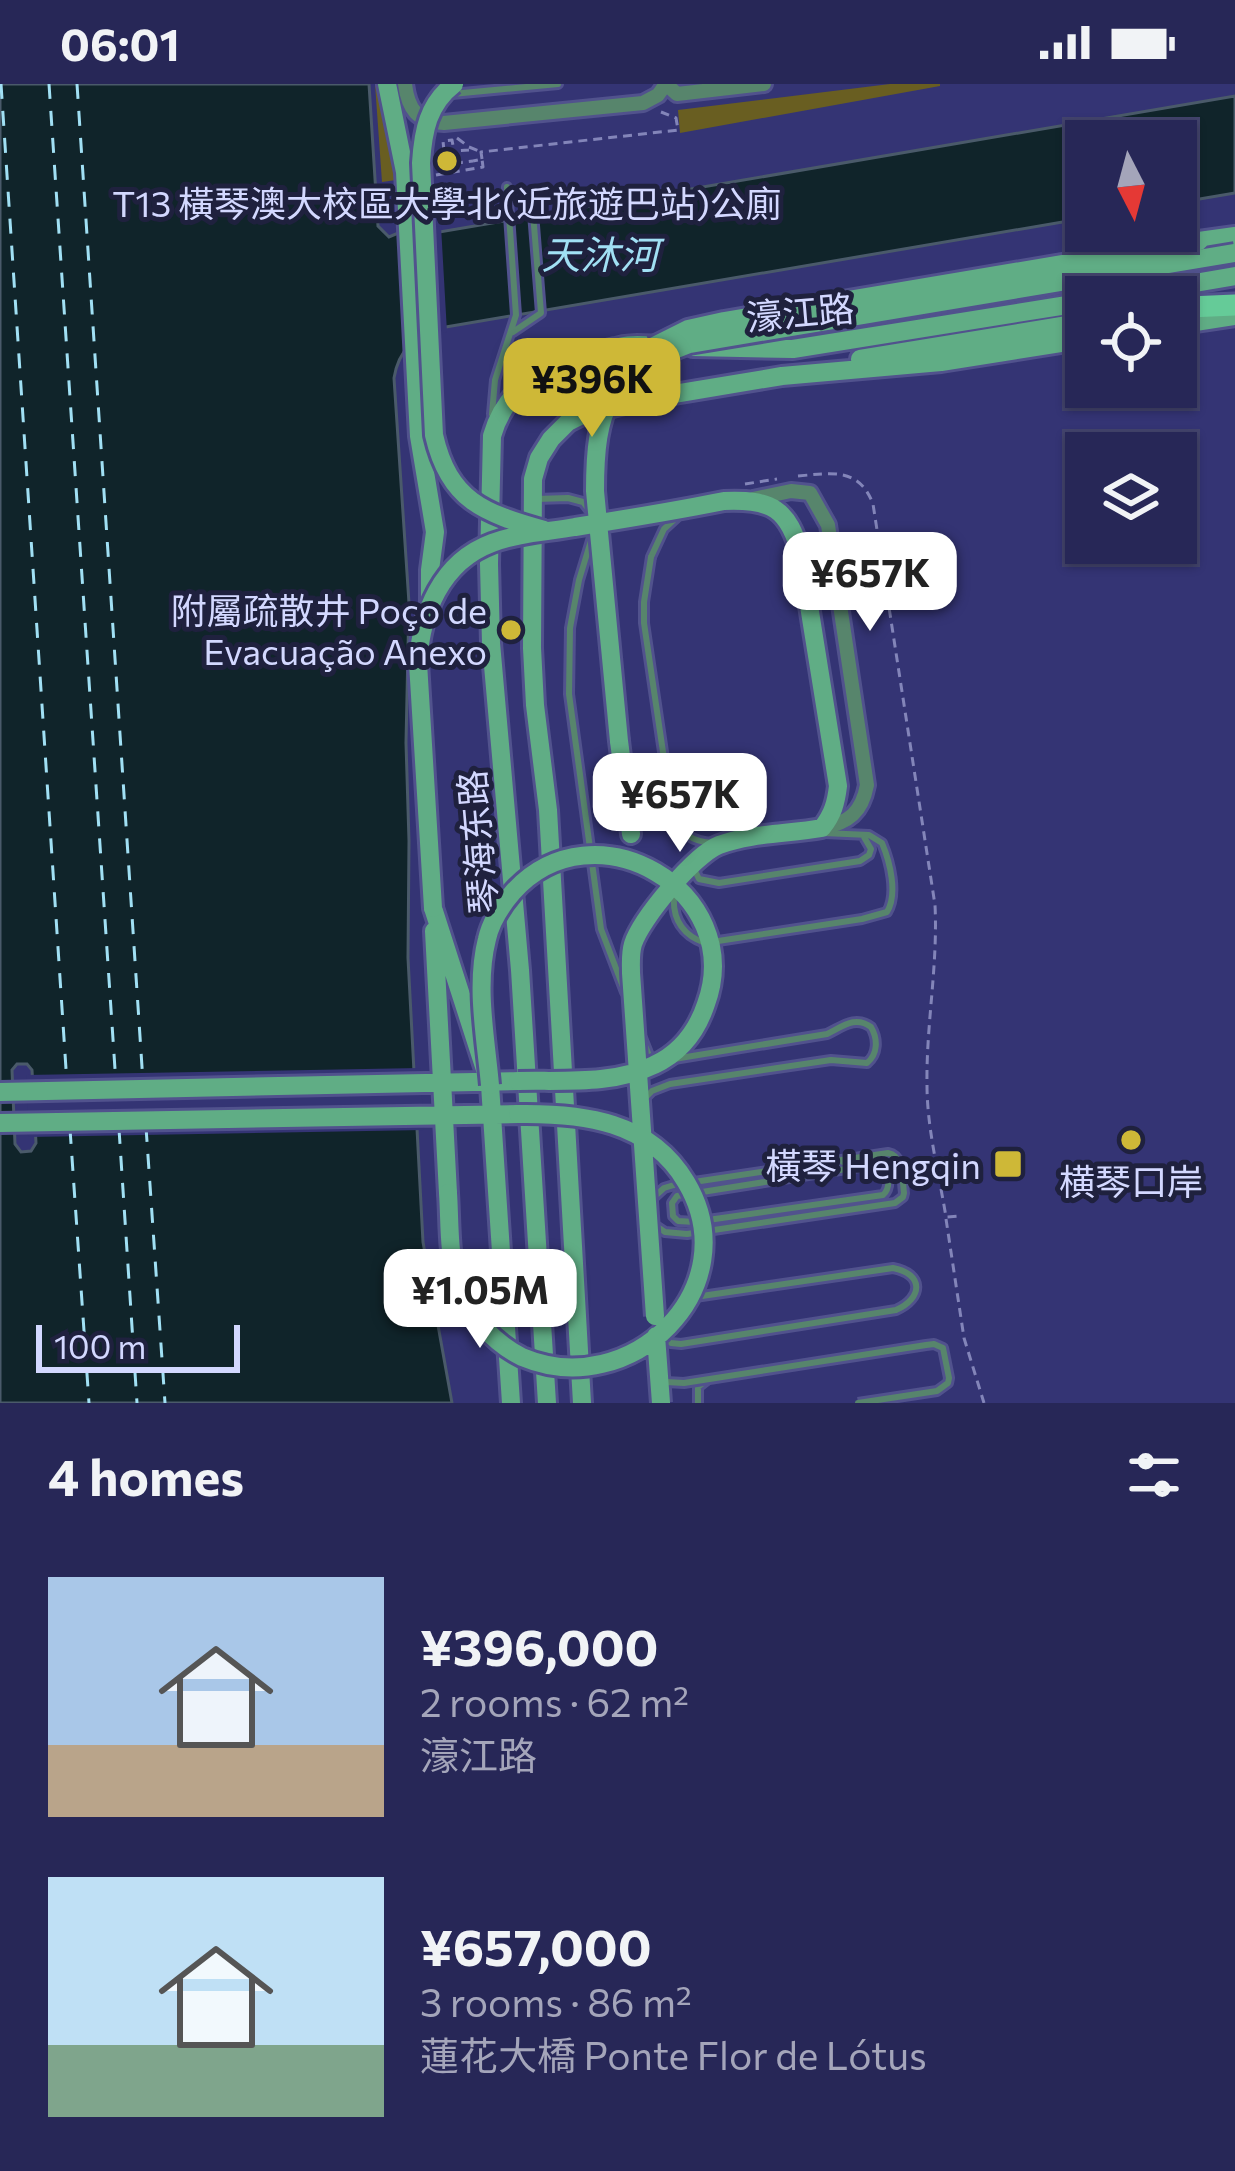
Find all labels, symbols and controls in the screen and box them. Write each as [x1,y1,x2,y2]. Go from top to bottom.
text: 06:01 [60,15,180,70]
north arrow [1065,120,1197,252]
map controls [1065,120,1197,564]
marker: T13 橫琴澳大校區大學北(近旅遊巴站)公廁 [434,148,460,174]
place label: T13 橫琴澳大校區大學北(近旅遊巴站)公廁 [112,180,782,224]
water label: 天沐河 [541,229,665,277]
button: locate [1065,276,1197,408]
street label: 濠江路 [744,284,856,338]
pin: ¥396K [508,338,676,440]
text: ¥396K [530,353,654,401]
button: layers [1065,432,1197,564]
pin: ¥657K [786,532,954,634]
text: ¥657K [810,547,930,595]
place label: 附屬疏散井 Poço de Evacuação Anexo [171,587,487,672]
marker: 附屬疏散井 Poço de Evacuação Anexo [498,617,524,643]
pin: ¥657K [596,753,764,855]
street label: 琴海东路 [448,768,504,916]
text: ¥657K [620,768,740,816]
marker: 横琴口岸 [1118,1127,1144,1153]
place label: 橫琴 Hengqin [765,1142,981,1186]
marker: 橫琴 Hengqin [992,1148,1024,1180]
place label: 横琴口岸 [1059,1158,1203,1202]
pin: ¥1.05M [382,1249,578,1351]
text: ¥1.05M [411,1264,549,1312]
scale bar [36,1319,240,1372]
text: 100 m [54,1325,146,1366]
icon: filters [1121,1442,1187,1508]
text: 4 homes [48,1444,244,1507]
text: ¥396,000 [420,1614,659,1677]
icon: home [144,1625,288,1769]
text: 2 rooms · 62 m² [420,1677,689,1725]
text: 濠江路 [420,1730,537,1778]
text: ¥657,000 [420,1914,652,1977]
icon: home [144,1925,288,2069]
text: 3 rooms · 86 m² [420,1977,692,2025]
text: 蓮花大橋 Ponte Flor de Lótus [420,2030,927,2078]

